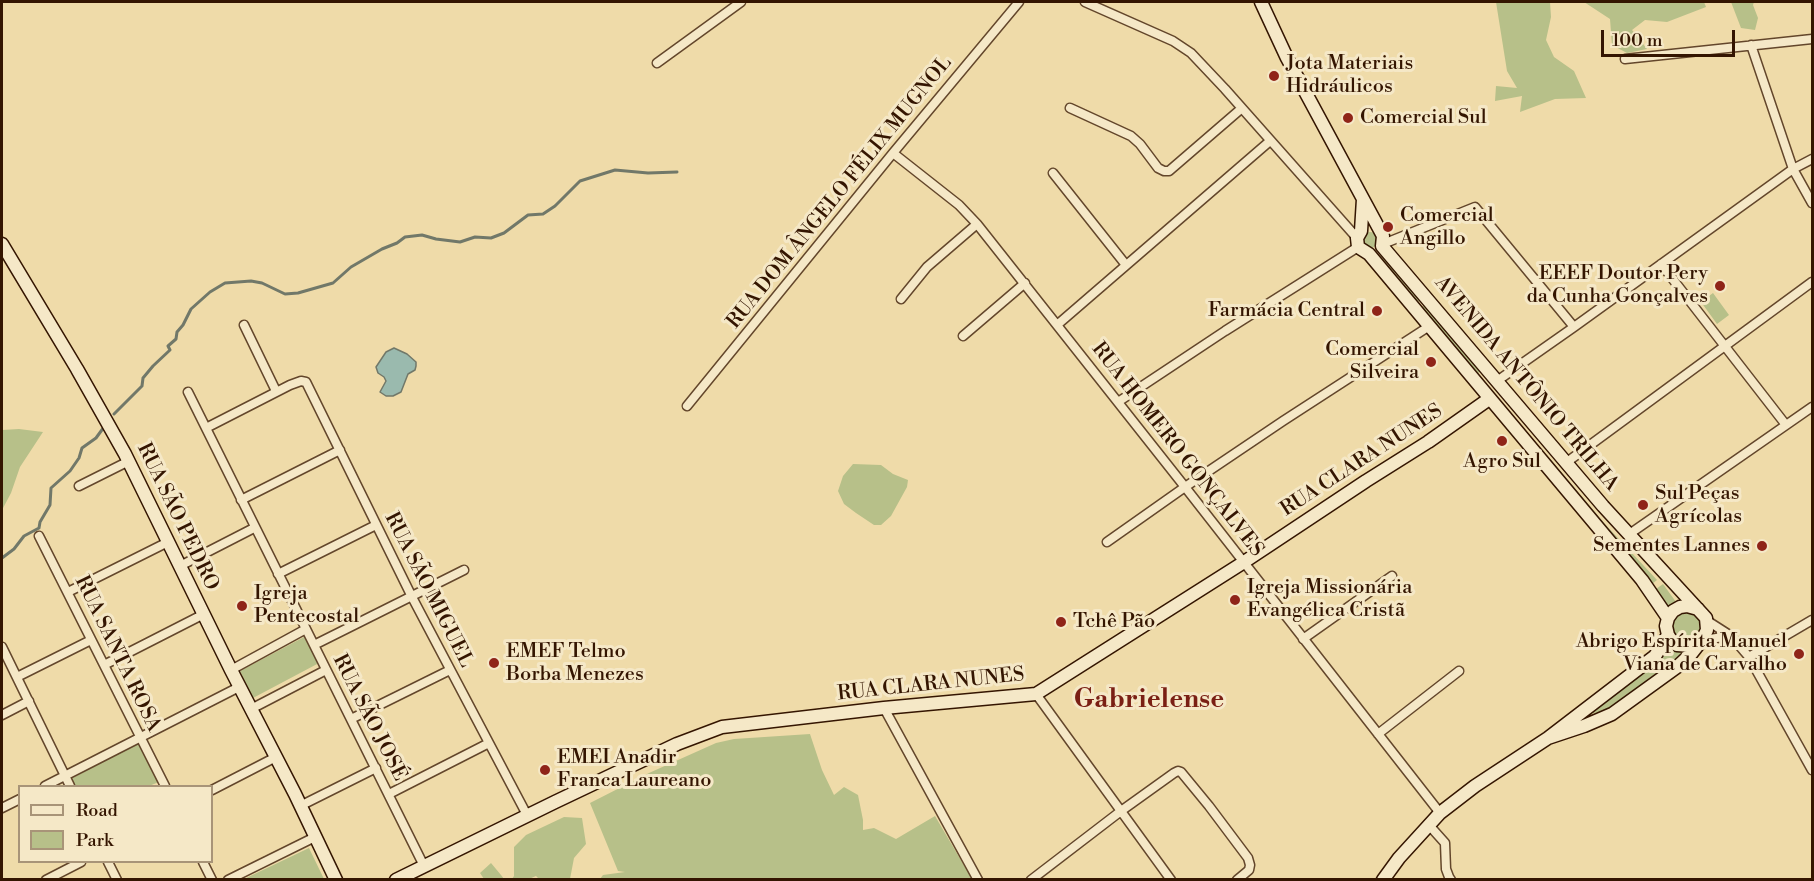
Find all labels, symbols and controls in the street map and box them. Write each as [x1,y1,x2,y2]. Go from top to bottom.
scale bar [1604,18,1738,56]
text: 100 m [1612,29,1663,52]
street label: RUA DOM ÂNGELO FÉLIX MUGNOL [722,52,958,334]
place label: Jota Materiais Hidráulicos [1286,52,1413,99]
marker: Jota Materiais Hidráulicos [1267,69,1281,83]
place label: Comercial Sul [1360,106,1487,130]
marker: Comercial Sul [1341,111,1355,125]
place label: Comercial Angillo [1400,204,1494,251]
marker: Comercial Angillo [1381,220,1395,234]
place label: EEEF Doutor Pery da Cunha Gonçalves [1526,262,1708,309]
street label: AVENIDA ANTÔNIO TRILHA [1429,272,1623,496]
marker: EEEF Doutor Pery da Cunha Gonçalves [1713,279,1727,293]
place label: Farmácia Central [1208,299,1365,323]
marker: Farmácia Central [1370,304,1384,318]
street label: RUA HOMERO GONÇALVES [1086,338,1268,562]
place label: Comercial Silveira [1325,338,1419,385]
marker: Comercial Silveira [1424,355,1438,369]
street label: RUA CLARA NUNES [1277,400,1447,522]
marker: Agro Sul [1495,434,1509,448]
street label: RUA SÃO PEDRO [131,439,223,595]
place label: Agro Sul [1463,450,1541,474]
place label: Sul Peças Agrícolas [1655,482,1742,529]
marker: Sul Peças Agrícolas [1636,498,1650,512]
street label: RUA SÃO MIGUEL [379,509,477,671]
place label: Sementes Lannes [1593,534,1750,558]
marker: Sementes Lannes [1755,539,1769,553]
street label: RUA SANTA ROSA [69,572,165,736]
place label: Igreja Missionária Evangélica Cristã [1247,576,1412,623]
place label: Igreja Pentecostal [254,582,359,629]
marker: Igreja Missionária Evangélica Cristã [1228,593,1242,607]
marker: Igreja Pentecostal [235,599,249,613]
place label: Tchê Pão [1073,610,1155,634]
marker: Tchê Pão [1054,615,1068,629]
place label: Abrigo Espírita Manuel Viana de Carvalho [1576,630,1787,677]
place label: EMEF Telmo Borba Menezes [506,640,644,687]
marker: Abrigo Espírita Manuel Viana de Carvalho [1792,647,1806,661]
street label: RUA SÃO JOSÉ [327,651,411,785]
marker: EMEF Telmo Borba Menezes [487,656,501,670]
street label: RUA CLARA NUNES [836,663,1026,707]
district label: Gabrielense [1074,685,1224,717]
place label: EMEI Anadir Franca Laureano [557,746,711,793]
marker: EMEI Anadir Franca Laureano [538,763,552,777]
legend [18,785,213,863]
text: Road [76,799,118,822]
text: Park [76,829,113,852]

